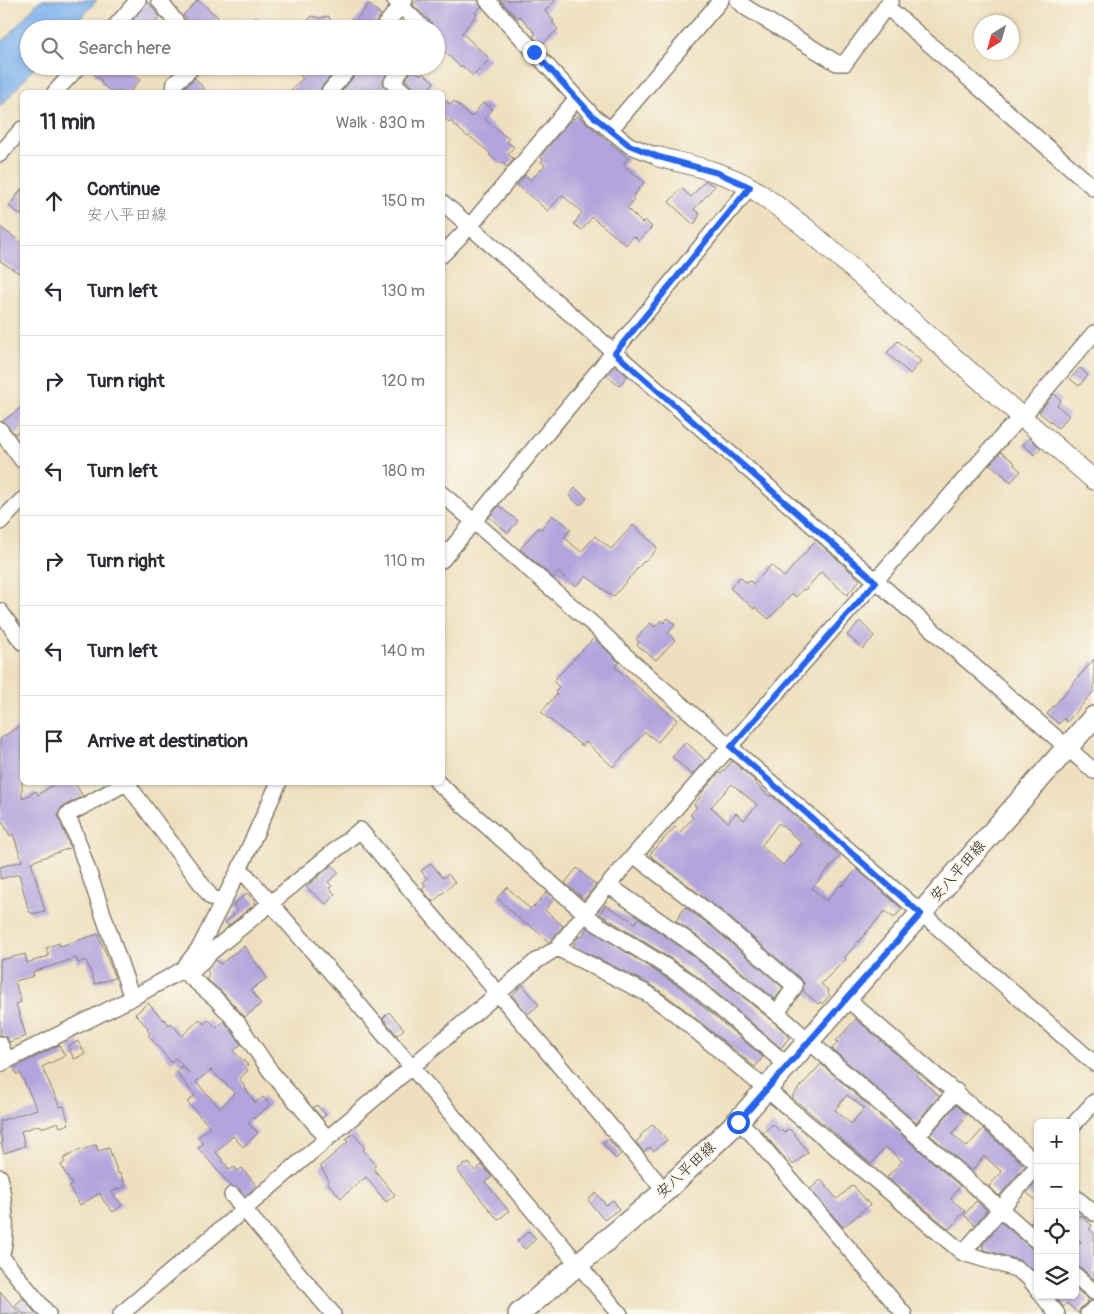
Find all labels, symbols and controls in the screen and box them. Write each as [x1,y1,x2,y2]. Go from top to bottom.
north arrow [974,15,1019,60]
search box [20,20,445,75]
icon: search [38,34,66,62]
text: Search here [78,36,171,60]
route end [523,41,546,64]
text: 11 min [40,109,95,136]
text: Walk · 830 m [336,113,425,133]
text: Continue [87,177,160,201]
icon: ahead [40,187,68,215]
text: 150 m [381,191,425,211]
text: 安八平田線 [87,205,167,225]
icon: left [40,277,68,305]
text: Turn left [87,279,157,303]
text: 130 m [381,281,425,301]
icon: right [40,367,68,395]
text: Turn right [87,369,165,393]
text: 120 m [381,371,425,391]
icon: left [40,457,68,485]
text: Turn left [87,459,157,483]
text: 180 m [382,461,425,481]
icon: right [40,547,68,575]
text: Turn right [87,549,165,573]
text: 110 m [384,551,425,571]
icon: left [40,637,68,665]
text: Turn left [87,639,157,663]
text: 140 m [381,641,425,661]
icon: arrive [40,727,68,755]
text: Arrive at destination [87,729,248,753]
street label: 安八平田線 [926,836,990,906]
route start [727,1111,750,1134]
map controls [1034,1119,1079,1299]
button: + [1034,1119,1079,1164]
street label: 安八平田線 [652,1137,720,1203]
button: − [1034,1164,1079,1209]
button: locate [1034,1209,1079,1254]
button: layers [1034,1254,1079,1299]

